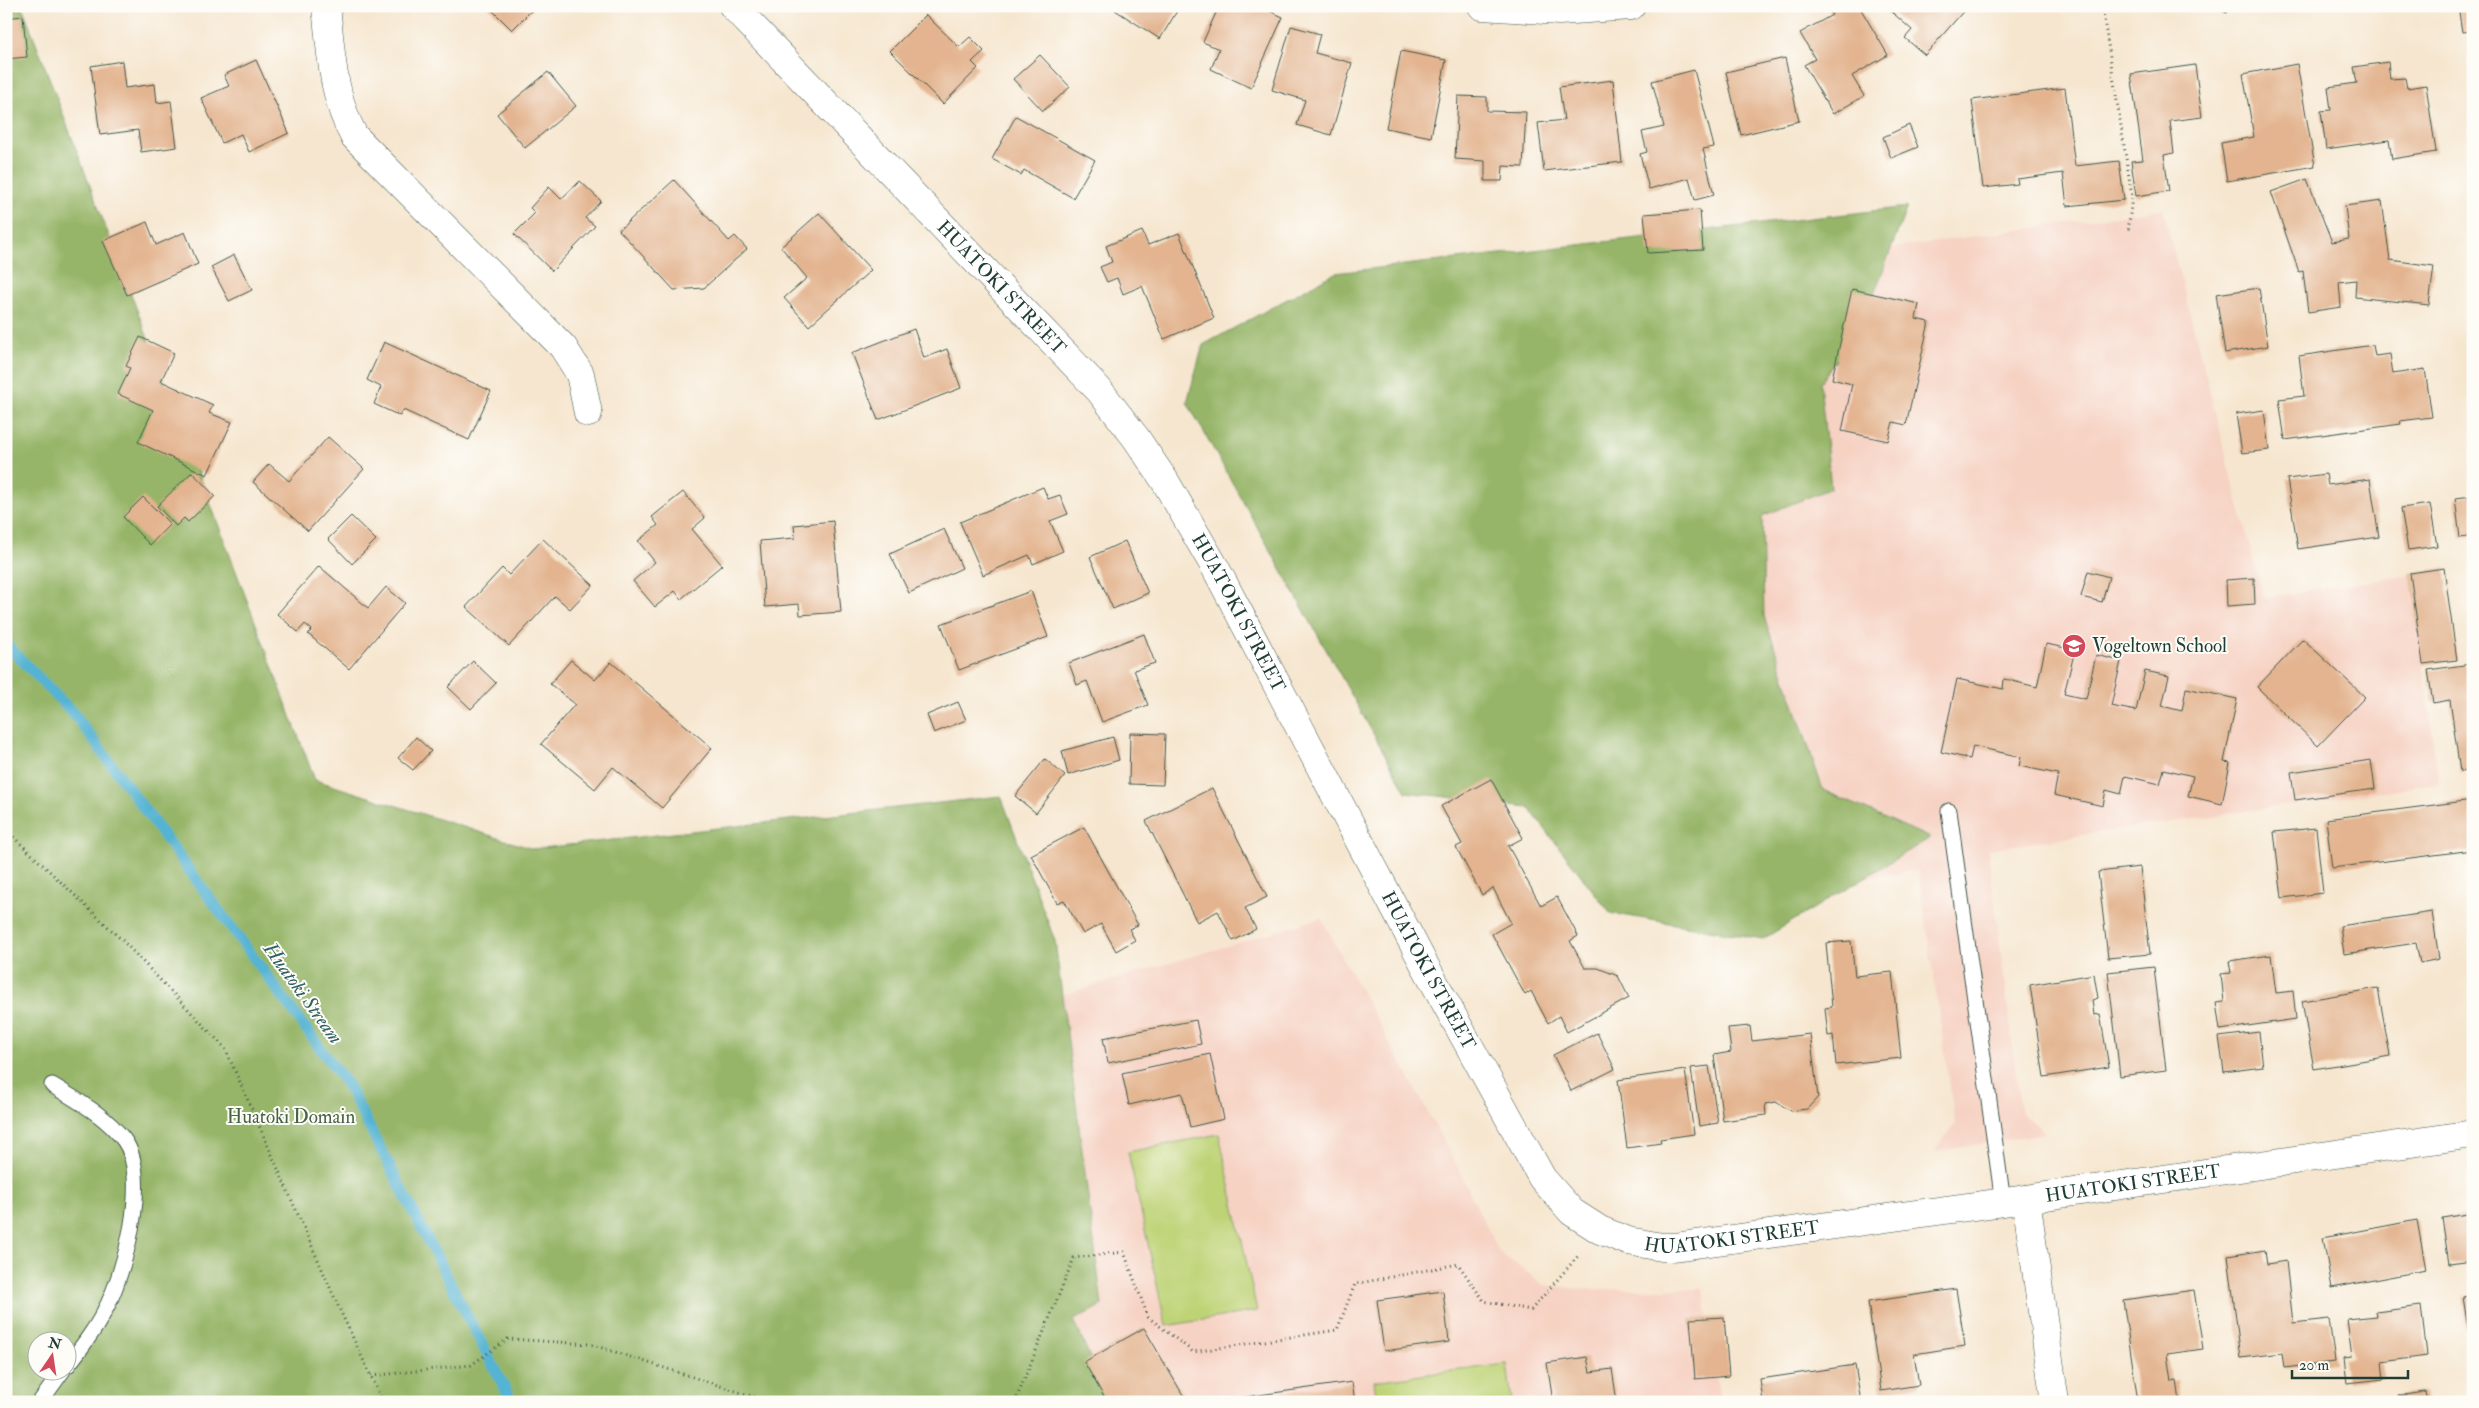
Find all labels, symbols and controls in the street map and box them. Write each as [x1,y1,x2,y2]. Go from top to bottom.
street label: HUATOKI STREET [932,215,1071,360]
street label: HUATOKI STREET [1186,529,1291,696]
school or university icon: Vogeltown School [2061,633,2087,659]
place label: Vogeltown School [2092,634,2227,658]
street label: HUATOKI STREET [1376,887,1481,1054]
water label: Huatoki Stream [257,937,348,1049]
park label: Huatoki Domain [227,1105,355,1129]
street label: HUATOKI STREET [2044,1159,2222,1208]
street label: HUATOKI STREET [1642,1215,1821,1259]
north arrow [28,1330,78,1380]
text: N [46,1334,63,1354]
scale bar [2292,1348,2408,1380]
text: 20 m [2299,1356,2329,1375]

